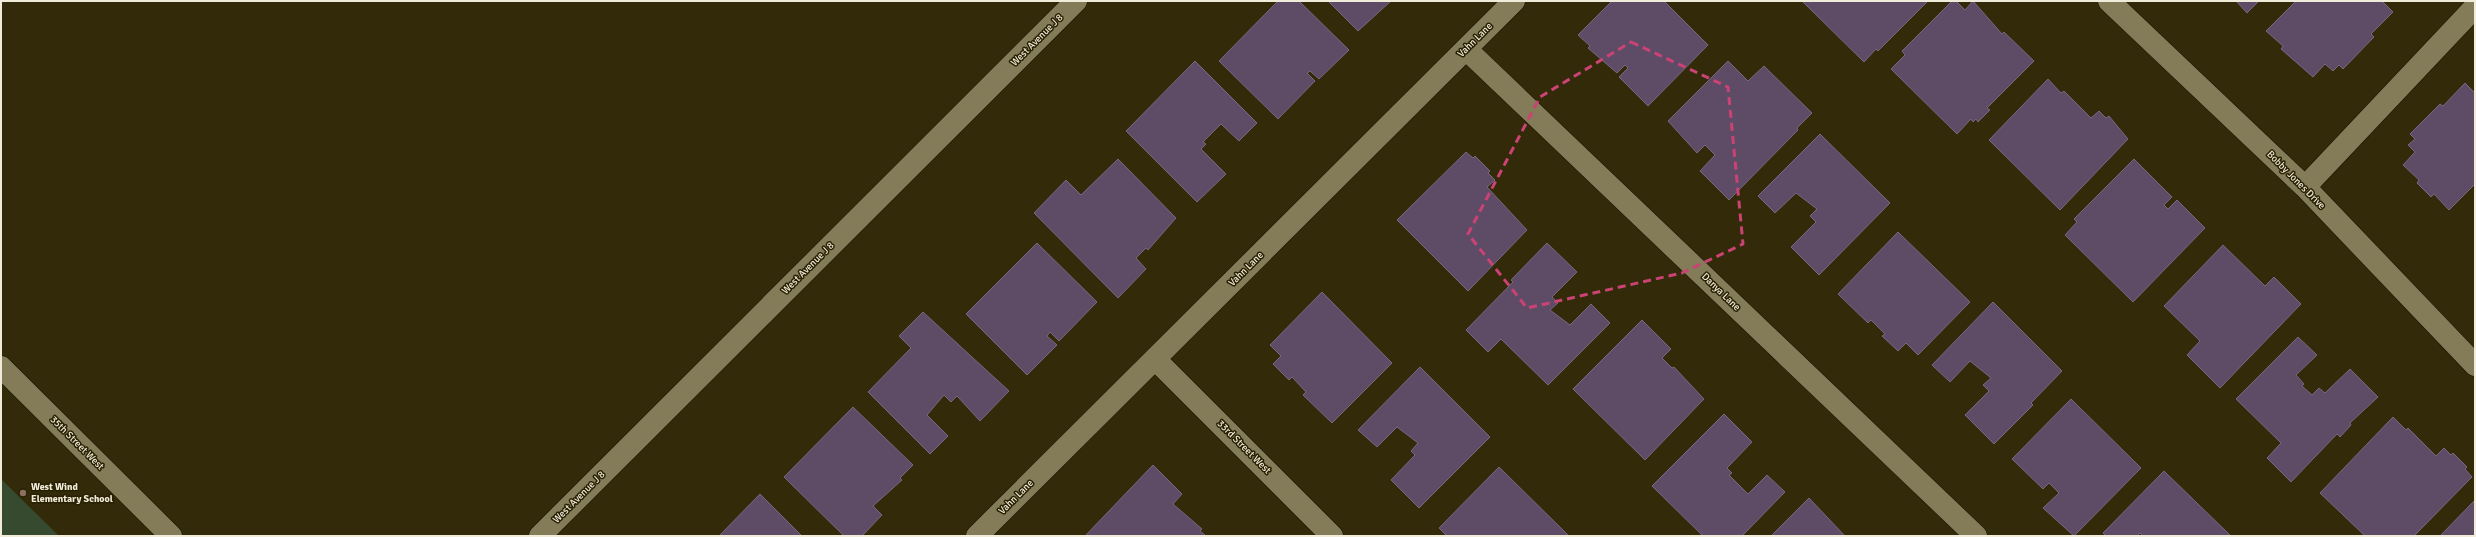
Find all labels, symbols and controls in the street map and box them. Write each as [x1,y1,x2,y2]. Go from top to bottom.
street label: West Avenue J 8 [1008,11,1066,69]
street label: Vahn Lane [1455,20,1495,60]
street label: Bobby Jones Drive [2264,148,2328,212]
street label: West Avenue J 8 [779,239,837,297]
street label: Vahn Lane [1226,249,1266,289]
street label: Danya Lane [1699,271,1743,313]
street label: 35th Street West [48,414,107,473]
street label: 33rd Street West [1215,418,1274,477]
street label: West Avenue J 8 [550,468,608,526]
street label: Vahn Lane [996,477,1036,517]
place label: West Wind Elementary School [31,481,113,505]
marker: West Wind Elementary School [18,488,28,498]

